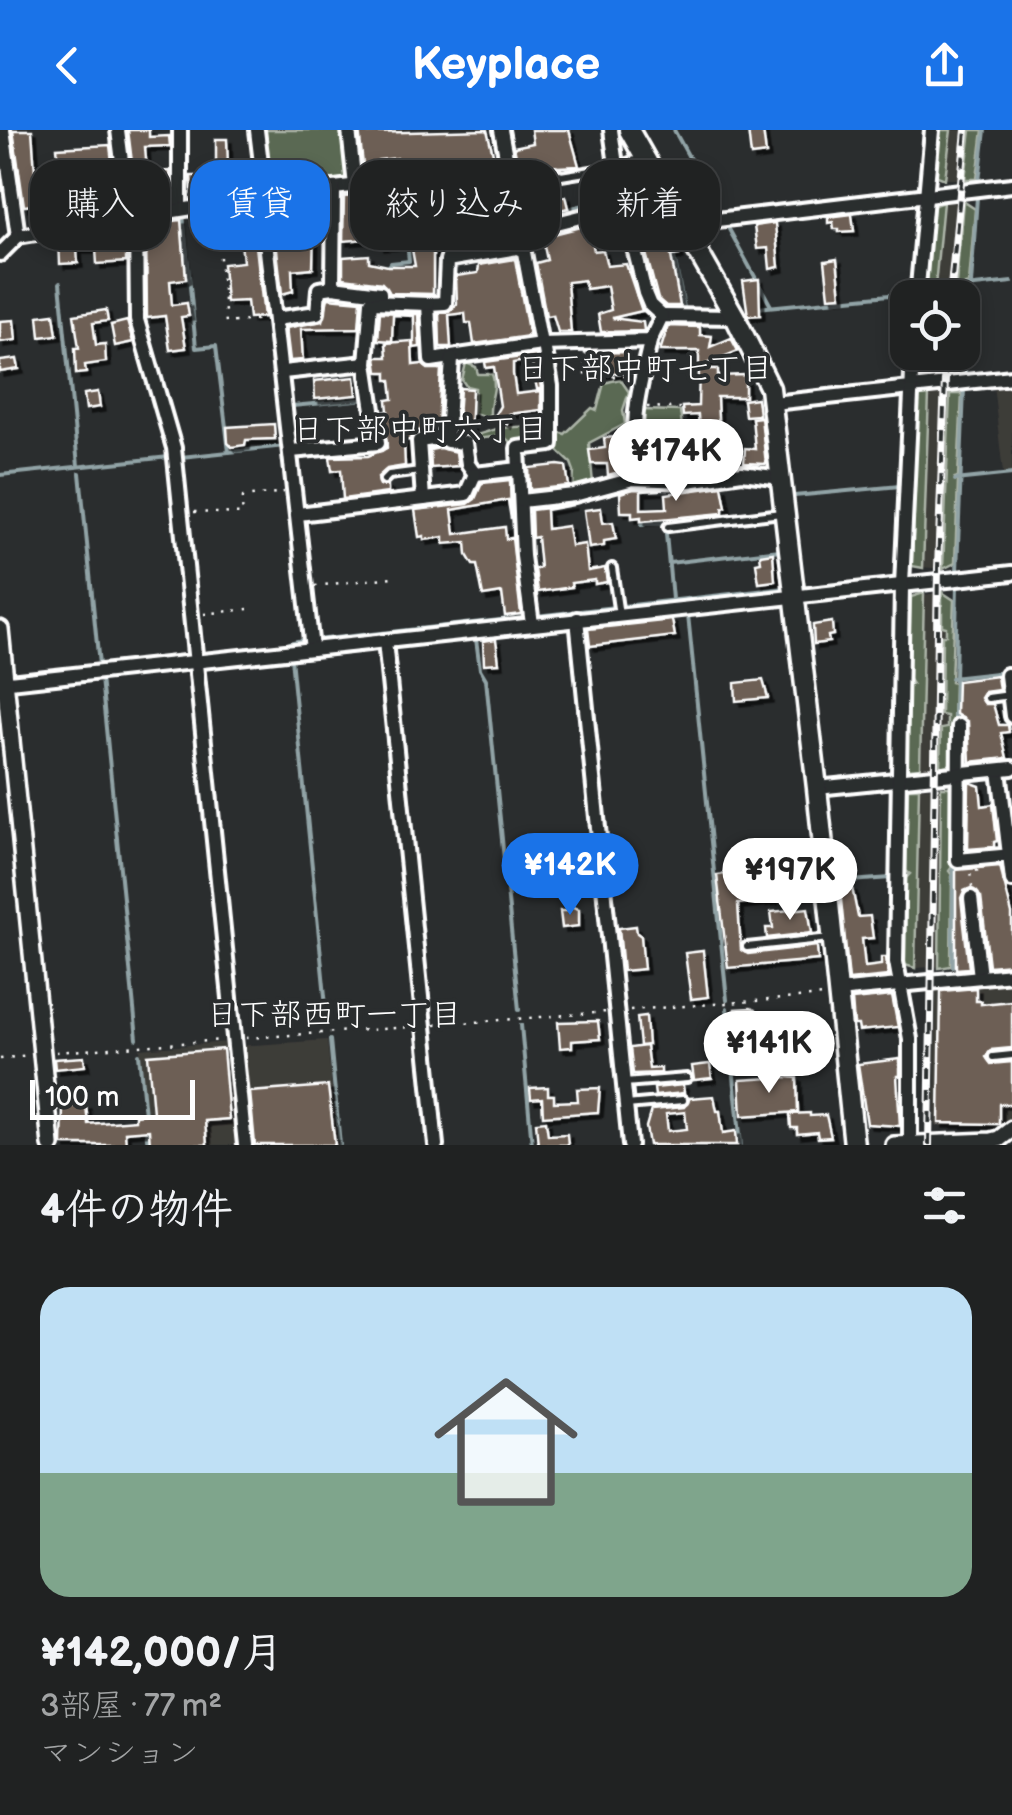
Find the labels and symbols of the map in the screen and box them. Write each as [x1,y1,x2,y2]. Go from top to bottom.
district label: 日下部中町七丁目 [517,350,773,389]
district label: 日下部中町六丁目 [292,411,548,450]
pin: ¥174K [606,419,746,504]
pin: ¥142K [500,833,640,918]
pin: ¥197K [720,838,860,923]
district label: 日下部西町一丁目 [206,996,462,1035]
pin: ¥141K [699,1011,839,1096]
scale bar [30,1075,195,1120]

